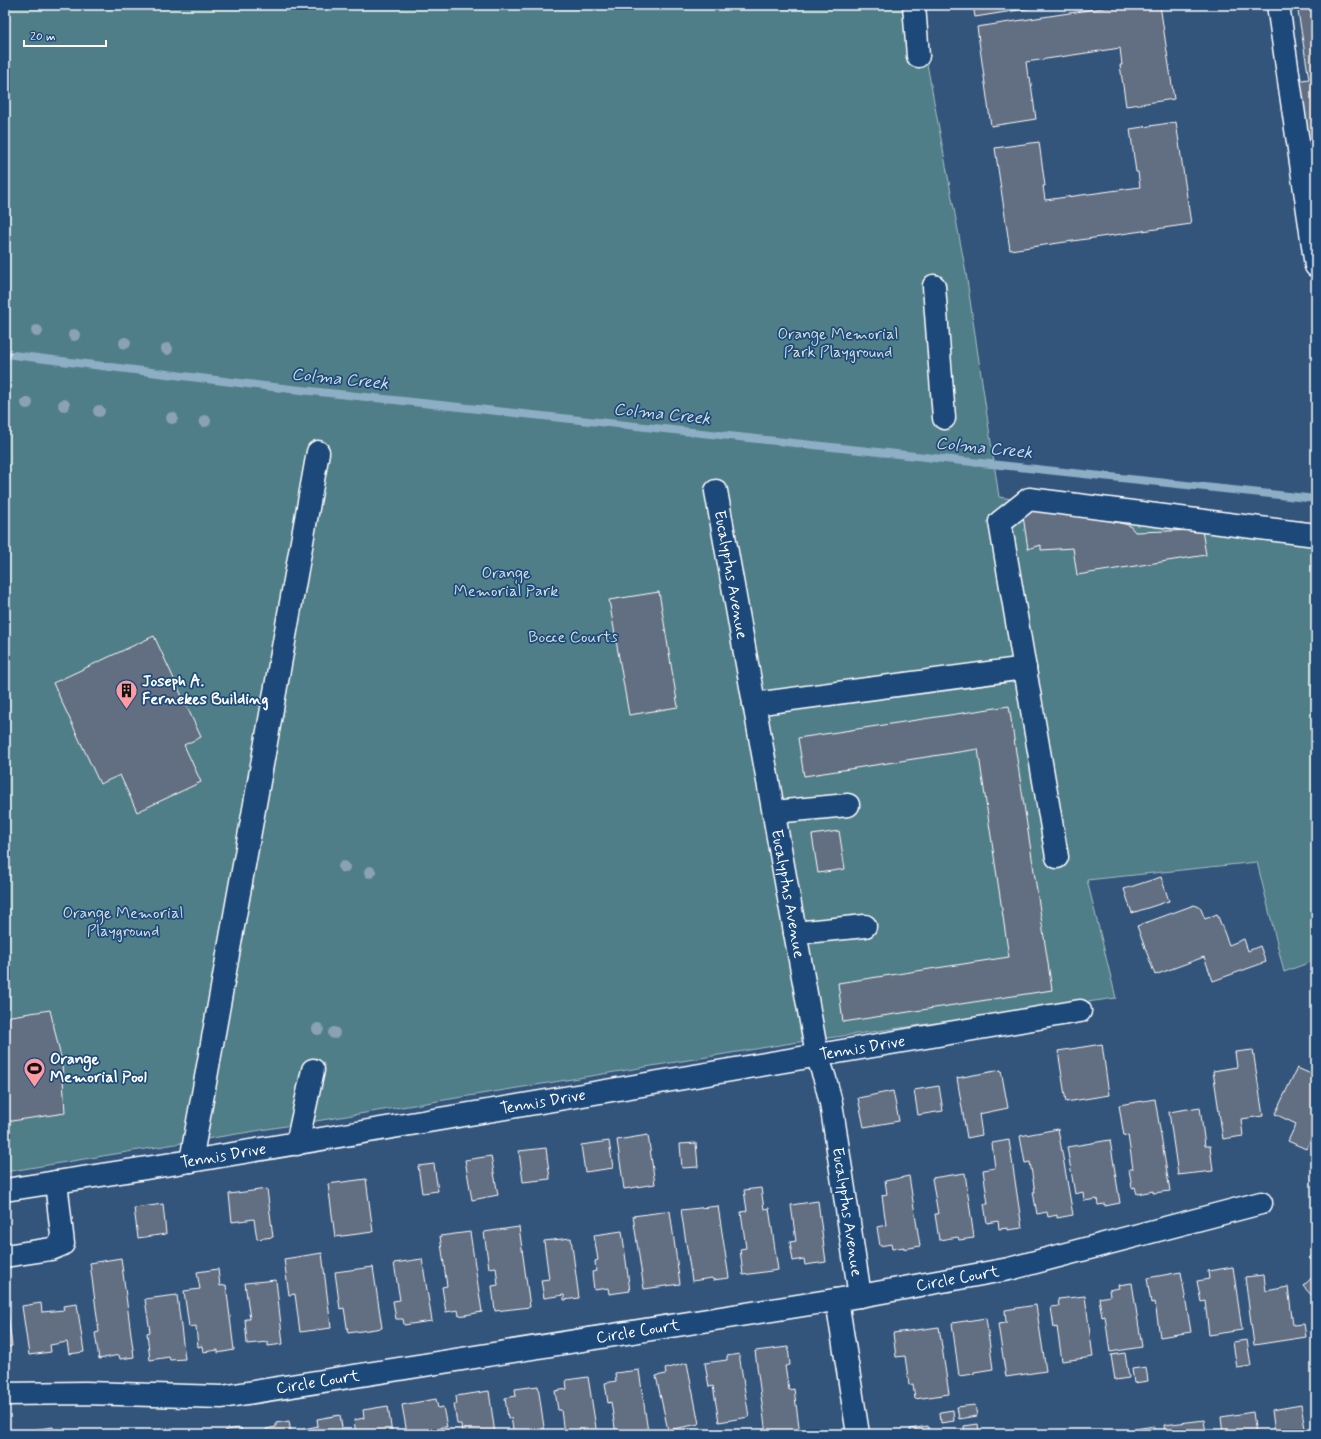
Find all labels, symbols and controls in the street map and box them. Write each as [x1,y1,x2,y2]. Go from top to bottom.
scale bar [24,22,106,48]
text: 20 m [30,29,56,45]
park label: Orange Memorial Park Playground [777,324,899,363]
water label: Colma Creek [290,363,390,395]
water label: Colma Creek [612,398,712,430]
water label: Colma Creek [934,432,1034,464]
street label: Eucalyptus Avenue [709,509,753,641]
park label: Orange Memorial Park [454,563,558,602]
park label: Bocce Courts [528,627,618,648]
place label: Joseph A. Fernekes Building [142,671,268,711]
building icon: Joseph A. Fernekes Building [114,677,140,710]
street label: Eucalyptus Avenue [766,828,810,960]
park label: Orange Memorial Playground [62,903,184,942]
street label: Tennis Drive [818,1030,907,1065]
place label: Orange Memorial Pool [50,1049,147,1088]
sports icon: Orange Memorial Pool [21,1055,47,1088]
street label: Tennis Drive [498,1084,587,1119]
street label: Tennis Drive [179,1138,268,1173]
street label: Eucalyptus Avenue [827,1146,867,1278]
street label: Circle Court [914,1260,1001,1296]
street label: Circle Court [595,1314,682,1348]
street label: Circle Court [275,1365,361,1399]

